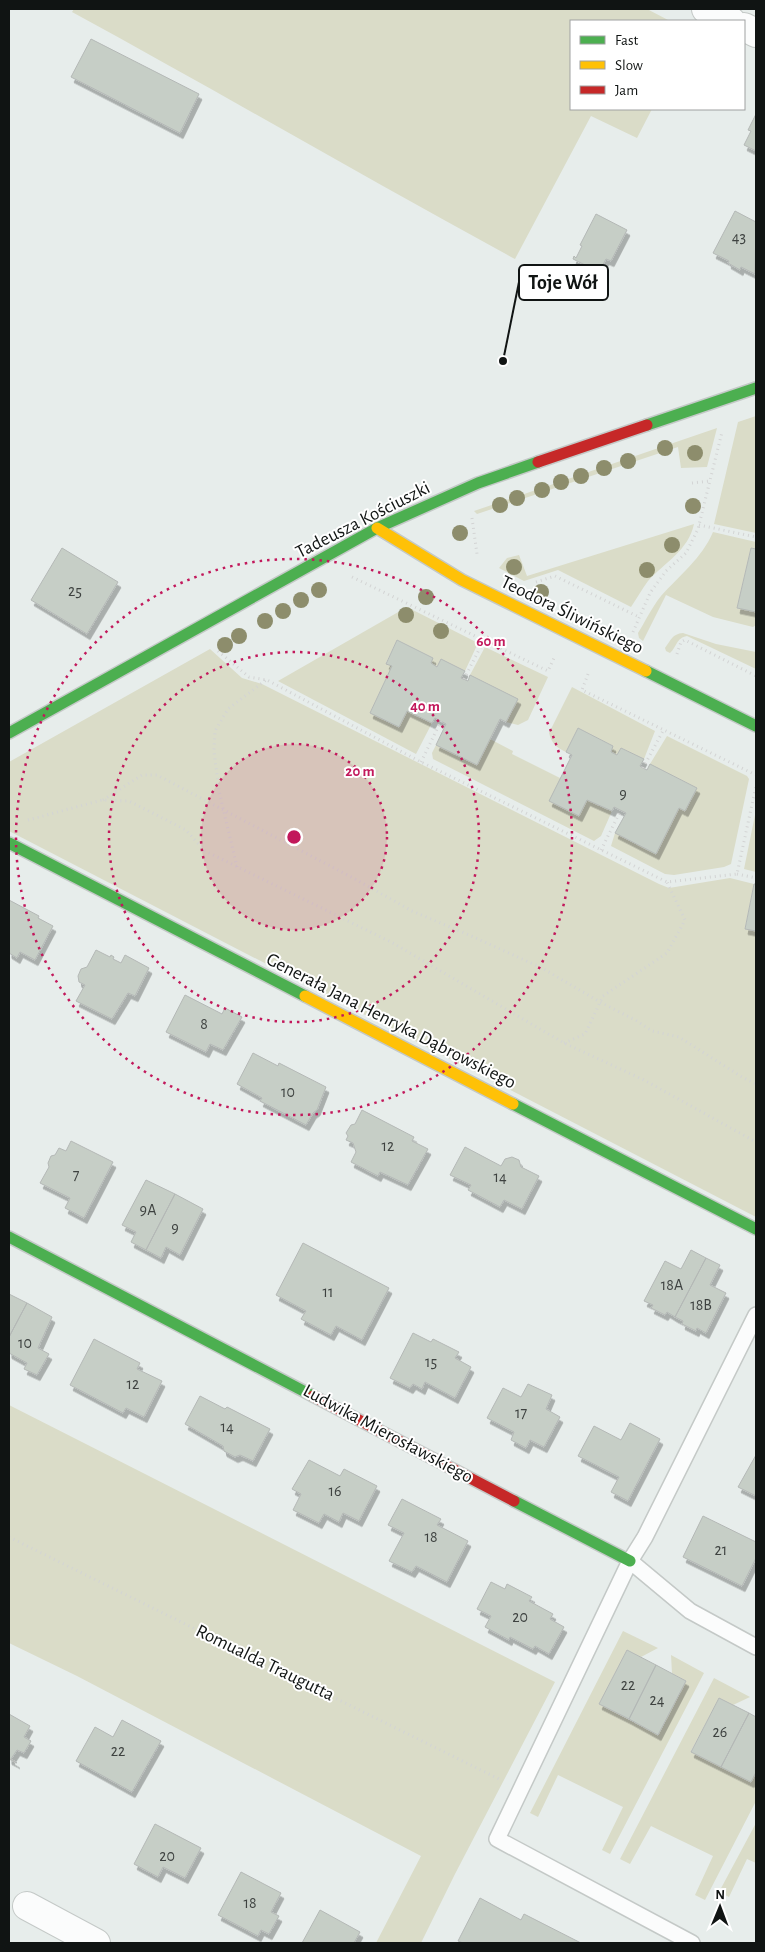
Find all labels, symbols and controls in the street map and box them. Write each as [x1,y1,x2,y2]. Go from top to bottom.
legend [570,20,745,110]
text: Fast [615,33,639,48]
text: Slow [615,58,643,73]
text: Jam [615,83,638,98]
house number: 43 [732,229,746,245]
callout: Toje Wół [519,265,608,300]
text: Toje Wół [528,273,598,293]
street label: Tadeusza Kościuszki [293,478,433,562]
street label: Teodora Śliwińskiego [498,571,647,658]
house number: 25 [68,583,82,599]
text: 60 m [476,634,506,649]
text: 40 m [410,699,440,714]
text: 20 m [345,764,375,779]
house number: 9 [619,786,627,802]
centre of rings [285,828,303,846]
street label: Generała Jana Henryka Dąbrowskiego [263,950,519,1092]
house number: 8 [200,1016,208,1032]
house number: 10 [281,1084,295,1100]
house number: 12 [382,1138,394,1154]
house number: 7 [73,1167,80,1183]
house number: 14 [493,1169,507,1185]
house number: 9A [140,1202,156,1218]
house number: 9 [171,1220,179,1236]
house number: 18A [661,1277,683,1293]
house number: 11 [322,1284,334,1300]
house number: 18B [690,1297,712,1313]
house number: 10 [18,1335,32,1351]
house number: 15 [425,1354,437,1370]
house number: 12 [127,1376,139,1392]
street label: Ludwika Mierosławskiego [300,1381,476,1487]
house number: 17 [515,1405,527,1421]
house number: 14 [220,1419,234,1435]
house number: 16 [328,1483,342,1499]
house number: 18 [424,1529,438,1545]
house number: 21 [715,1542,727,1558]
house number: 20 [512,1609,528,1625]
street label: Romualda Traugutta [193,1621,337,1705]
house number: 22 [621,1677,635,1693]
house number: 24 [650,1692,665,1708]
house number: 26 [713,1724,727,1740]
house number: 22 [111,1743,125,1759]
house number: 20 [159,1848,175,1864]
north arrow [695,1882,745,1932]
text: N [715,1888,725,1902]
house number: 18 [243,1895,257,1911]

